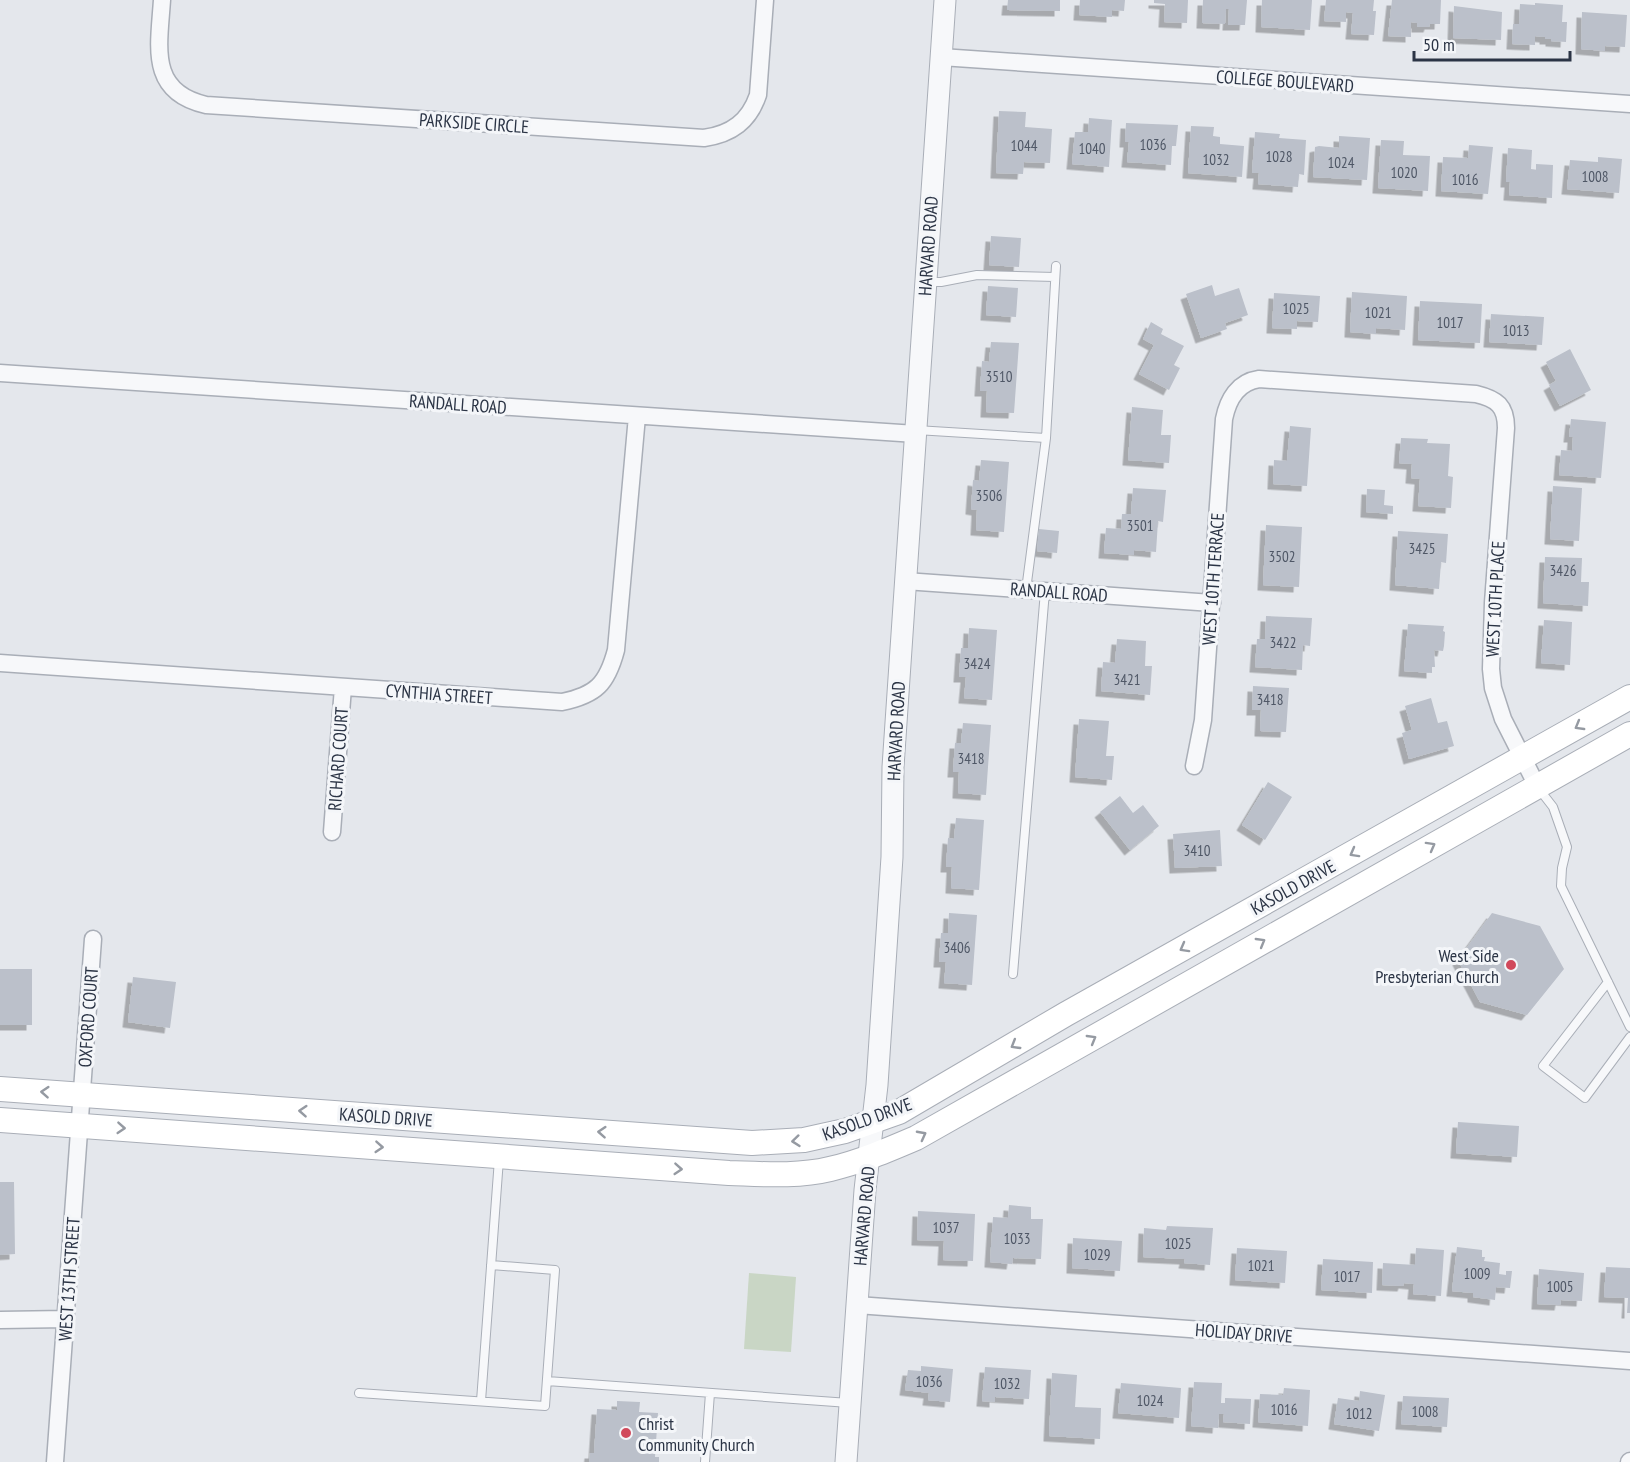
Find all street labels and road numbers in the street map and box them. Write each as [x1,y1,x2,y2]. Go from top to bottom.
street label: COLLEGE BOULEVARD [1215,65,1355,97]
street label: PARKSIDE CIRCLE [418,108,530,138]
street label: HARVARD ROAD [913,195,943,297]
street label: RANDALL ROAD [408,389,508,419]
street label: WEST 10TH TERRACE [1197,512,1229,646]
street label: WEST 10TH PLACE [1480,540,1510,658]
street label: RANDALL ROAD [1009,577,1109,607]
street label: CYNTHIA STREET [385,679,493,709]
street label: HARVARD ROAD [882,681,910,781]
street label: RICHARD COURT [323,706,353,812]
street label: KASOLD DRIVE [1246,854,1340,920]
street label: OXFORD COURT [73,966,103,1068]
street label: KASOLD DRIVE [819,1092,915,1146]
street label: KASOLD DRIVE [338,1102,434,1132]
street label: HARVARD ROAD [848,1165,880,1267]
street label: WEST 13TH STREET [53,1216,85,1342]
street label: HOLIDAY DRIVE [1194,1318,1294,1348]

